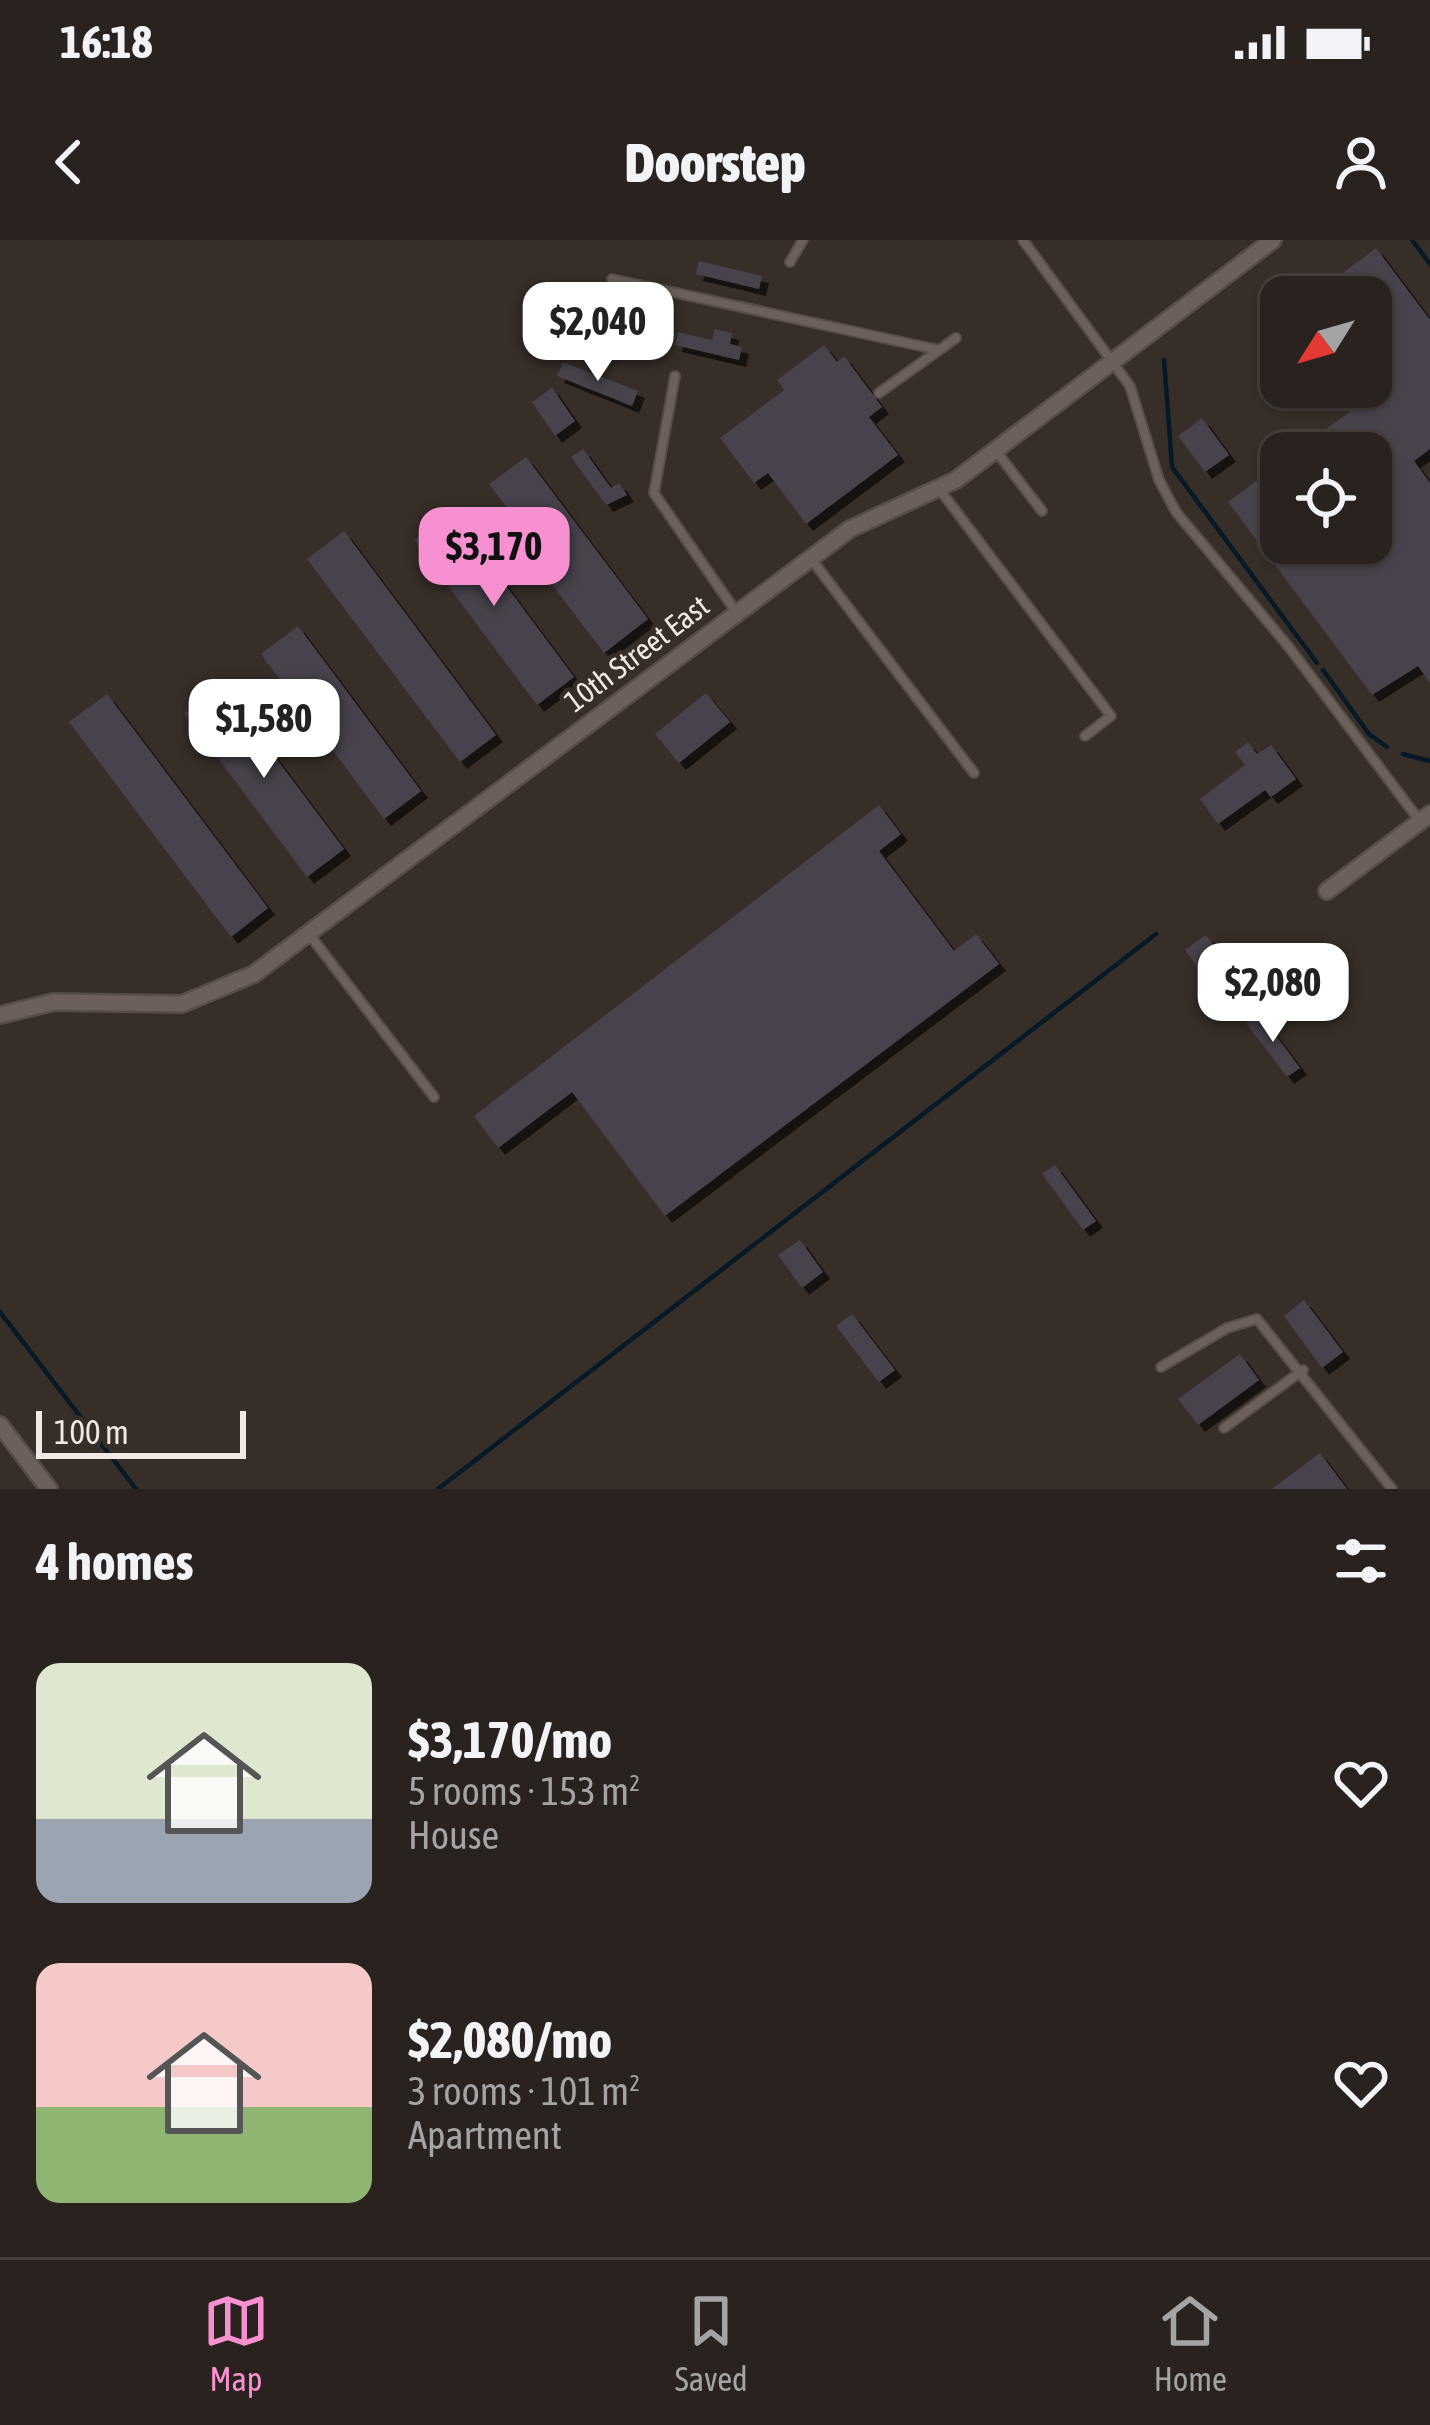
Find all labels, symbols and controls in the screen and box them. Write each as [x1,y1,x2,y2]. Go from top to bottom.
text: 16:18 [60,16,153,68]
icon: back [36,129,102,195]
icon: person [1328,129,1394,195]
text: Doorstep [624,132,806,193]
north arrow [1260,276,1392,408]
map controls [1260,276,1392,564]
pin: $2,040 [500,282,696,384]
text: $2,040 [550,299,646,343]
button: locate [1260,432,1392,564]
pin: $3,170 [396,507,592,609]
text: $3,170 [446,524,542,568]
street label: 10th Street East [558,588,715,718]
pin: $1,580 [166,679,362,781]
text: $1,580 [216,696,312,740]
pin: $2,080 [1175,943,1371,1045]
text: $2,080 [1225,960,1321,1004]
scale bar [36,1405,246,1458]
text: 100 m [54,1413,129,1451]
icon: filters [1328,1528,1394,1594]
text: 4 homes [36,1532,194,1591]
text: $3,170/mo [408,1710,612,1769]
icon: home [132,1711,276,1855]
icon: heart [1328,1750,1394,1816]
text: 5 rooms · 153 m² [408,1769,640,1813]
text: House [408,1813,499,1857]
text: $2,080/mo [408,2010,612,2069]
icon: home [132,2011,276,2155]
icon: heart [1328,2050,1394,2116]
text: 3 rooms · 101 m² [408,2069,640,2113]
text: Apartment [408,2113,562,2157]
tab: Map [203,2288,269,2398]
tab: Saved [675,2288,748,2398]
tab: Home [1154,2288,1227,2398]

